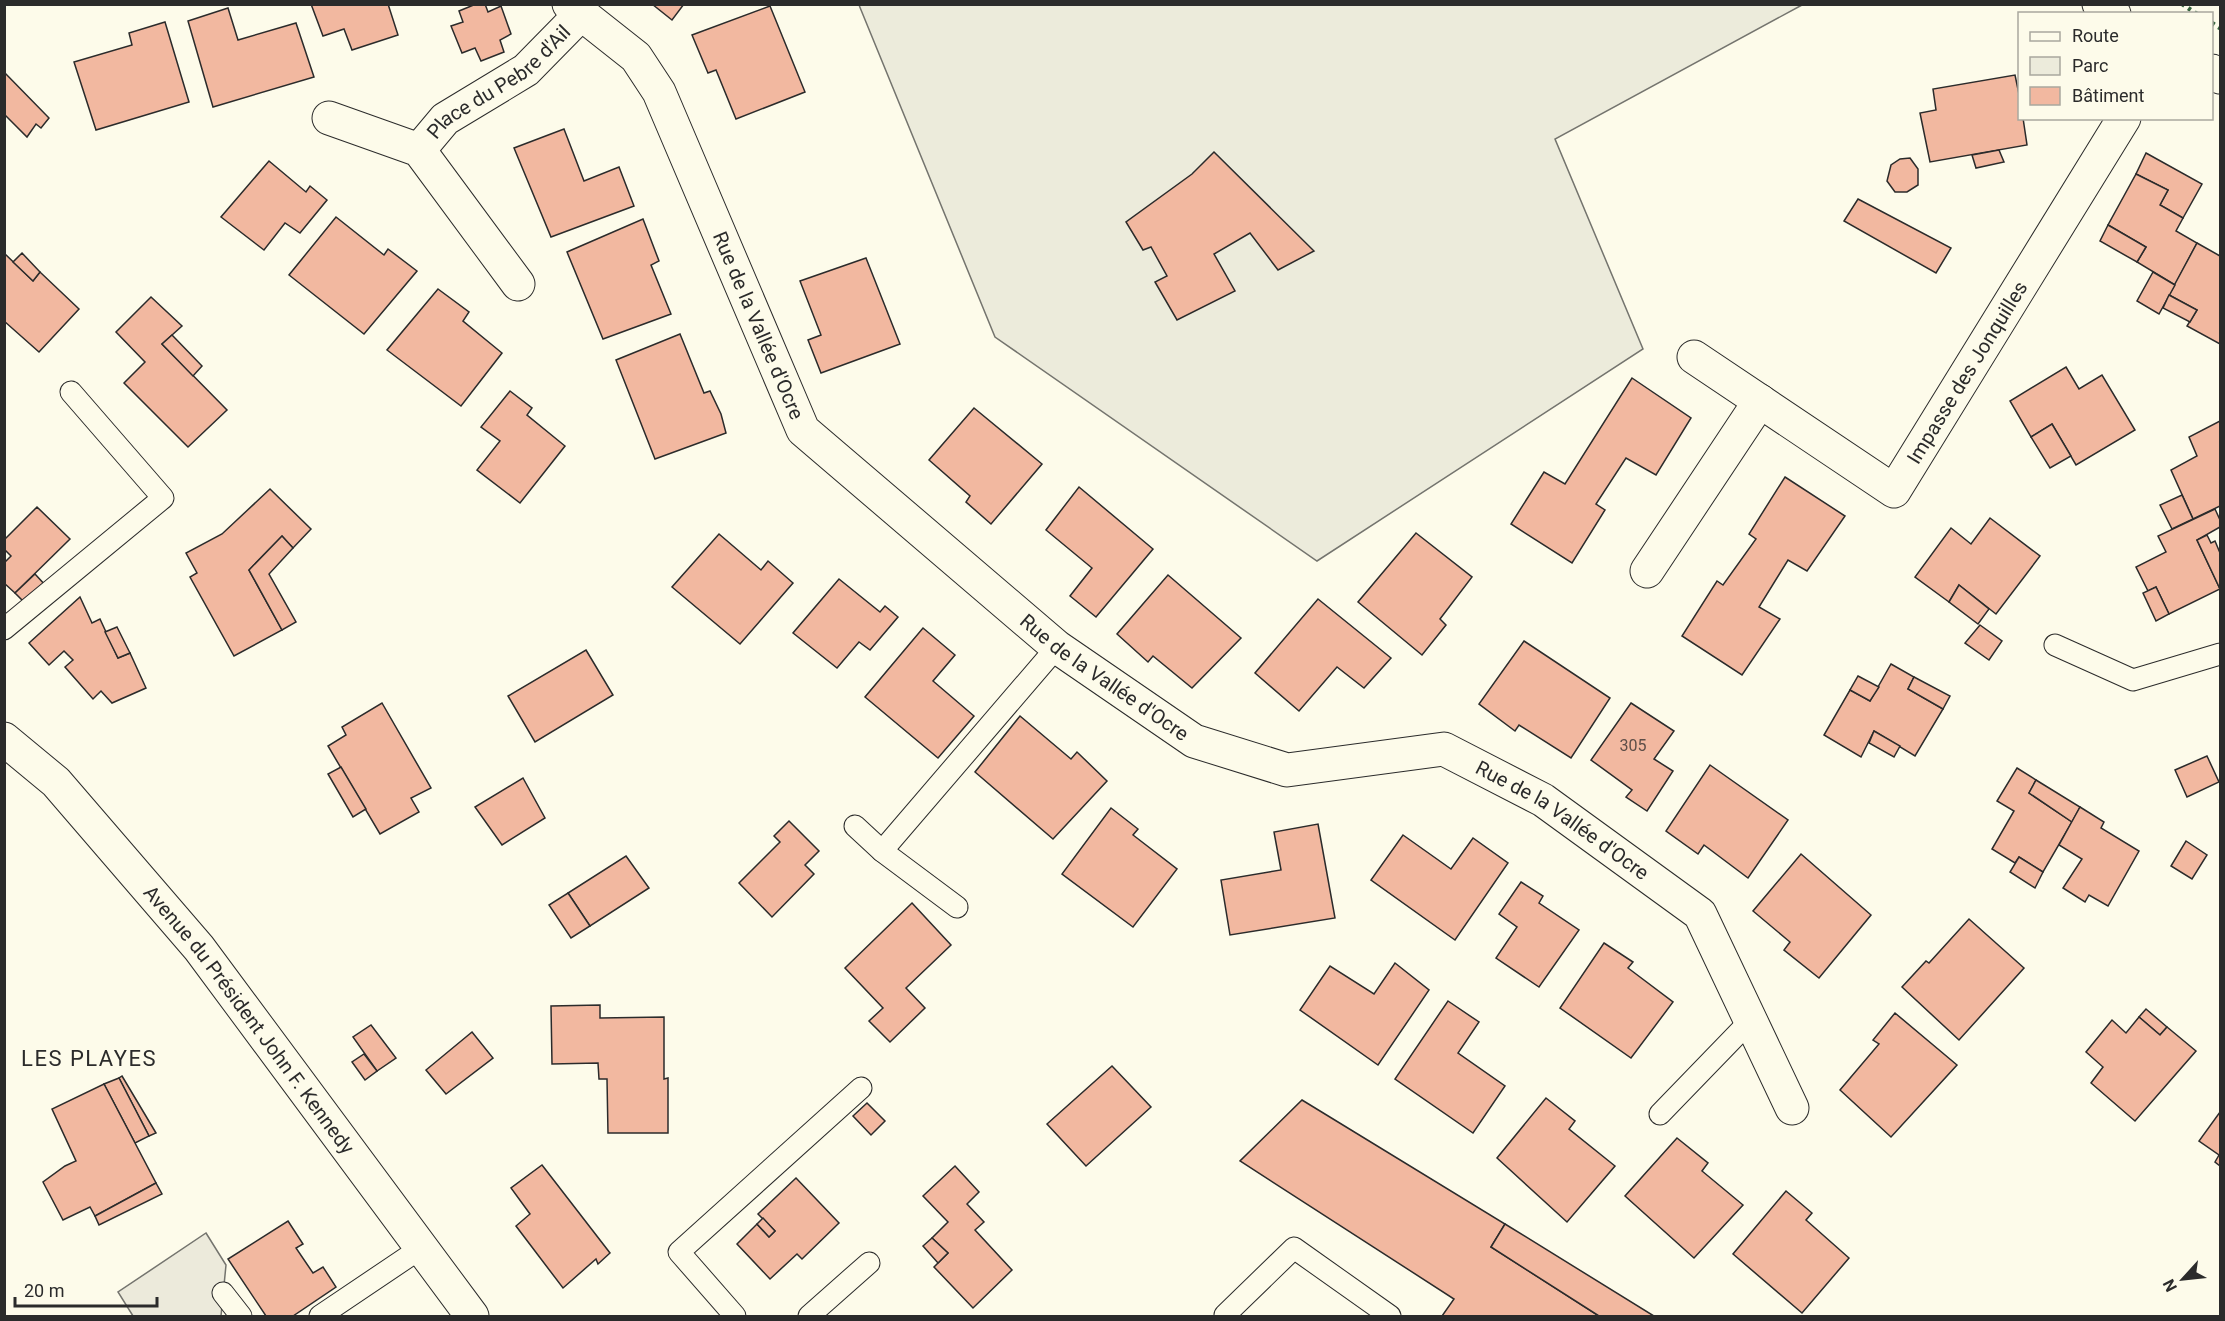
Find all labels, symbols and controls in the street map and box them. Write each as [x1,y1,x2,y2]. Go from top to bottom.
legend [2018,12,2213,120]
street label: Place du Pebre d'Ail [422,20,575,143]
text: Route [2072,25,2119,46]
text: Parc [2072,55,2108,76]
text: Bâtiment [2072,85,2145,106]
street label: Rue de la Vallée d'Ocre [708,228,809,423]
street label: Impasse des Jonquilles [1902,277,2032,468]
street label: Rue de la Vallée d'Ocre [1015,609,1193,746]
house number: 305 [1620,736,1646,755]
street label: Rue de la Vallée d'Ocre [1472,755,1653,885]
street label: Avenue du Président John F. Kennedy [139,881,360,1159]
district label: LES PLAYES [21,1046,157,1071]
north arrow [2153,1249,2213,1309]
scale bar [15,1270,158,1308]
text: N [2159,1276,2181,1295]
text: 20 m [24,1280,64,1301]

